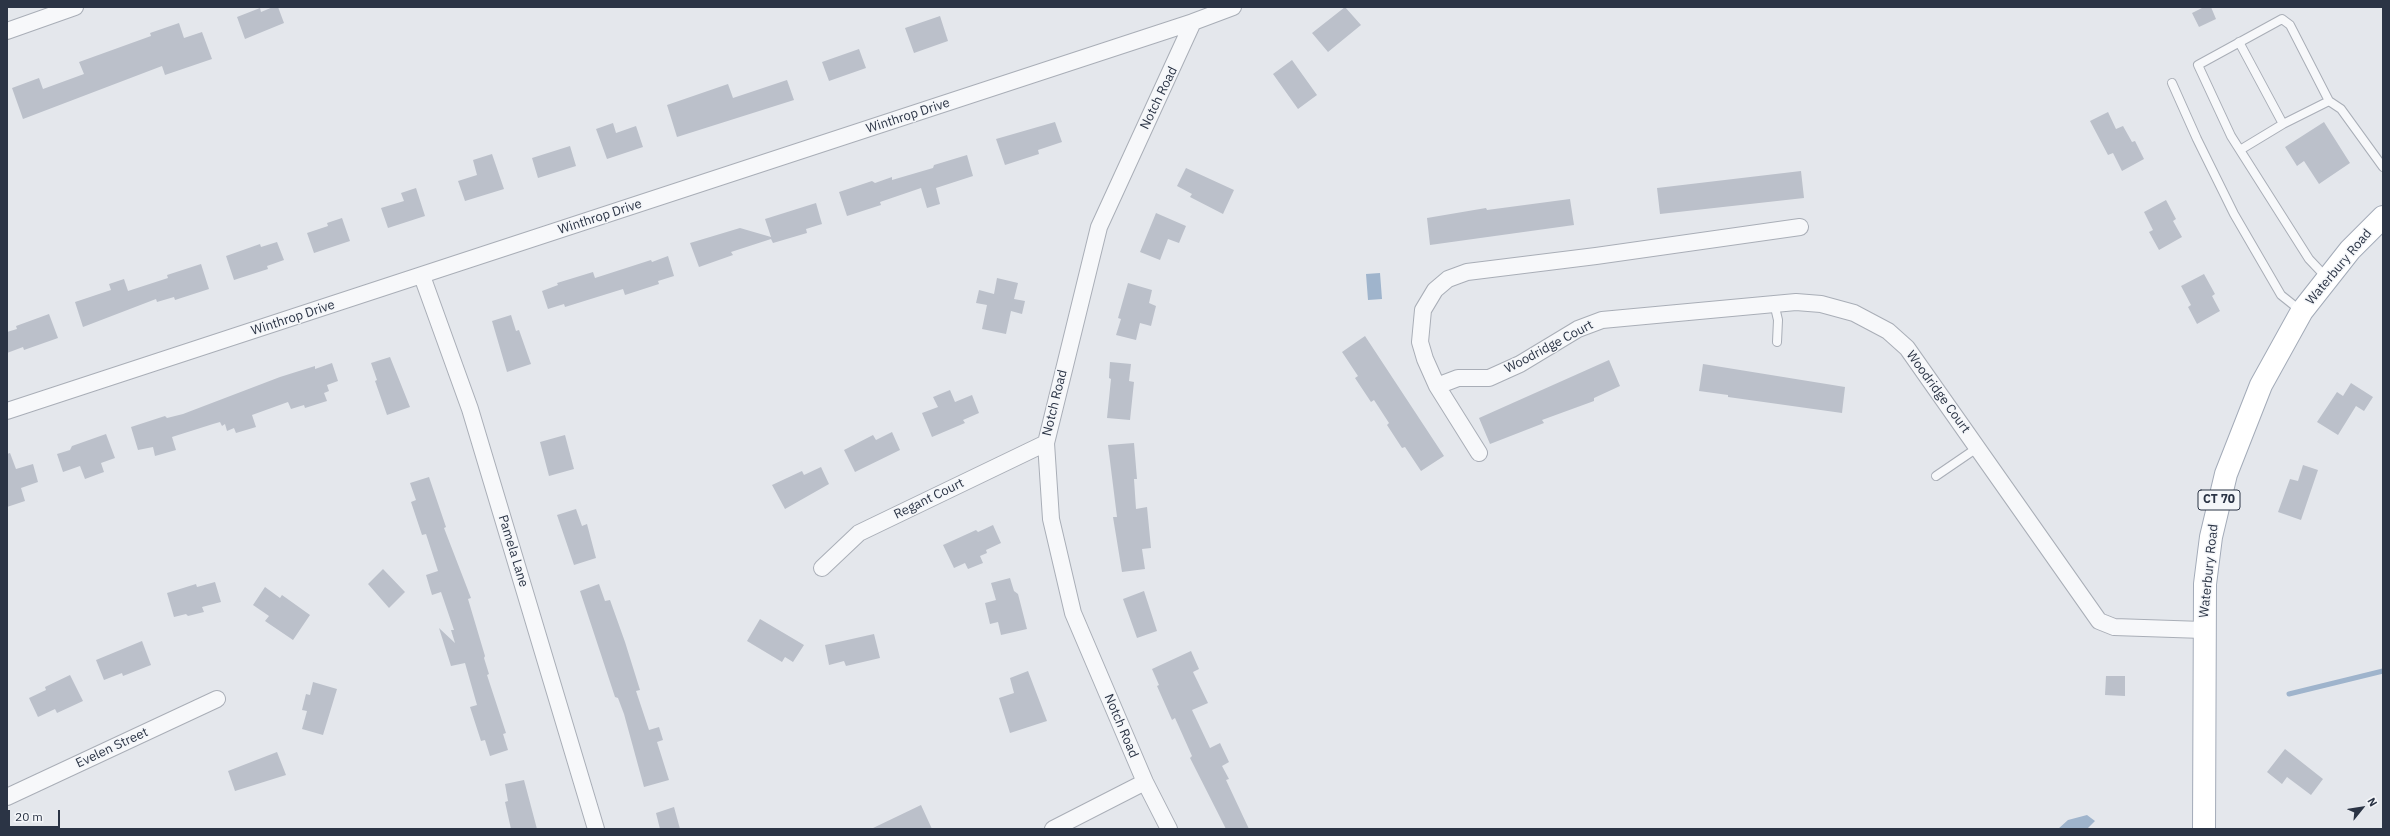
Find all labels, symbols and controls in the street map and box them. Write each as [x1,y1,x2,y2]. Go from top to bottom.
street label: Notch Road [1137,64,1181,132]
street label: Winthrop Drive [864,95,952,137]
street label: Winthrop Drive [556,196,644,238]
street label: Waterbury Road [2303,226,2375,308]
street label: Winthrop Drive [249,297,337,339]
street label: Woodridge Court [1502,317,1596,377]
street label: Woodridge Court [1903,348,1973,436]
street label: Notch Road [1039,368,1071,438]
street label: Regant Court [891,475,967,523]
road number: CT 70 [2198,490,2240,510]
street label: Pamela Lane [495,513,531,589]
street label: Waterbury Road [2196,523,2222,619]
street label: Notch Road [1101,692,1141,760]
street label: Evelen Street [73,724,151,772]
north arrow [2342,788,2382,828]
text: N [2364,795,2380,809]
scale bar [10,802,62,828]
text: 20 m [15,809,43,824]

